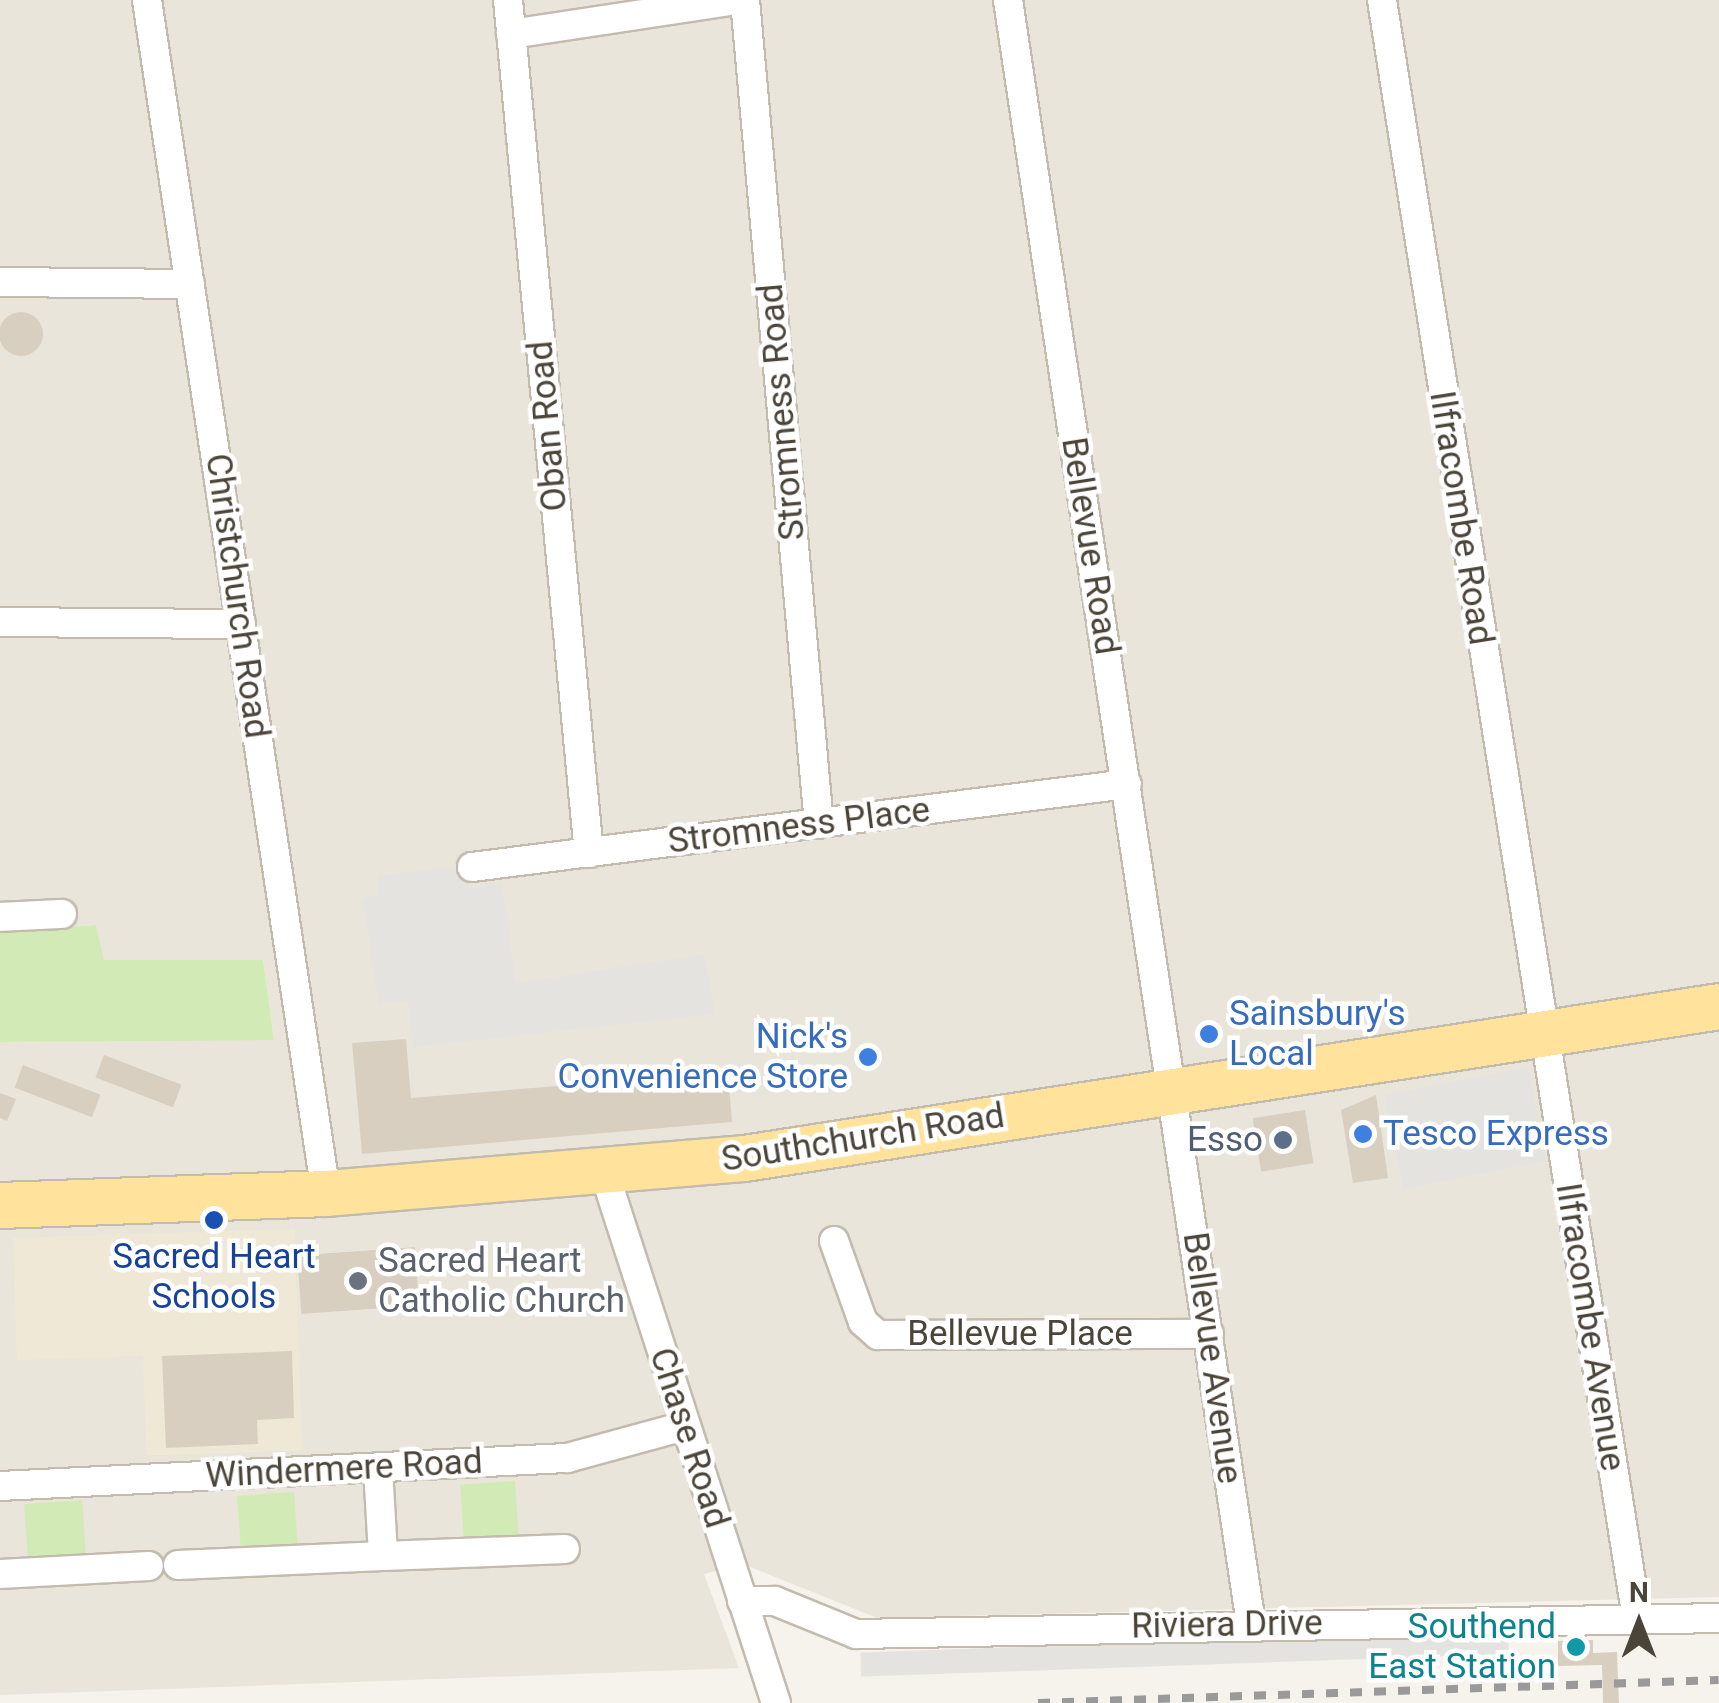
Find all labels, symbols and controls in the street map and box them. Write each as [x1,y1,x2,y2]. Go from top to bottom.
street label: Stromness Road [750,282,814,542]
street label: Oban Road [520,339,576,513]
street label: Ilfracombe Road [1420,388,1502,648]
street label: Bellevue Road [1052,434,1128,658]
street label: Christchurch Road [196,451,278,741]
street label: Stromness Place [666,789,932,863]
place label: Sainsbury's Local [1229,993,1405,1075]
place label: Nick's Convenience Store [557,1016,848,1098]
marker: Sainsbury's Local [1198,1023,1220,1045]
marker: Nick's Convenience Store [857,1046,879,1068]
street label: Southchurch Road [719,1095,1007,1181]
place label: Tesco Express [1383,1113,1609,1155]
place label: Esso [1187,1119,1263,1161]
marker: Tesco Express [1352,1123,1374,1145]
marker: Esso [1272,1129,1294,1151]
street label: Ilfracombe Avenue [1547,1180,1633,1474]
marker: Sacred Heart Schools [203,1209,225,1231]
street label: Bellevue Avenue [1174,1229,1250,1487]
place label: Sacred Heart Schools [112,1236,316,1318]
place label: Sacred Heart Catholic Church [378,1240,625,1322]
marker: Sacred Heart Catholic Church [347,1270,369,1292]
street label: Bellevue Place [907,1313,1133,1355]
street label: Chase Road [640,1343,738,1533]
street label: Windermere Road [204,1441,484,1497]
north arrow [1589,1573,1689,1673]
text: N [1629,1576,1649,1609]
street label: Riviera Drive [1131,1602,1323,1648]
place label: Southend East Station [1368,1606,1556,1688]
marker: Southend East Station [1565,1636,1587,1658]

